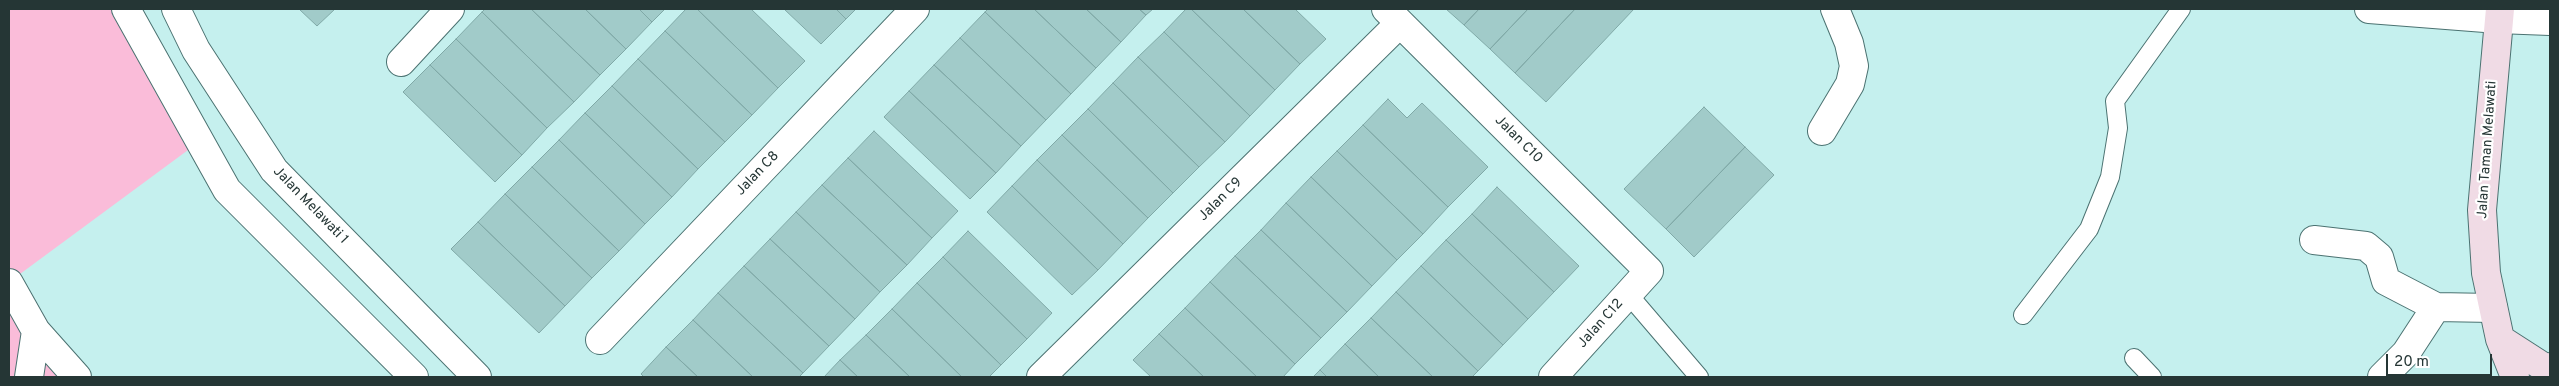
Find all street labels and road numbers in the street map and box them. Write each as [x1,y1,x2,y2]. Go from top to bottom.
street label: Jalan Taman Melawati [2475,81,2501,219]
street label: Jalan C10 [1491,113,1545,167]
street label: Jalan C8 [733,148,783,200]
street label: Jalan Melawati 1 [269,164,351,248]
street label: Jalan C9 [1196,175,1246,225]
street label: Jalan C12 [1575,296,1627,352]

